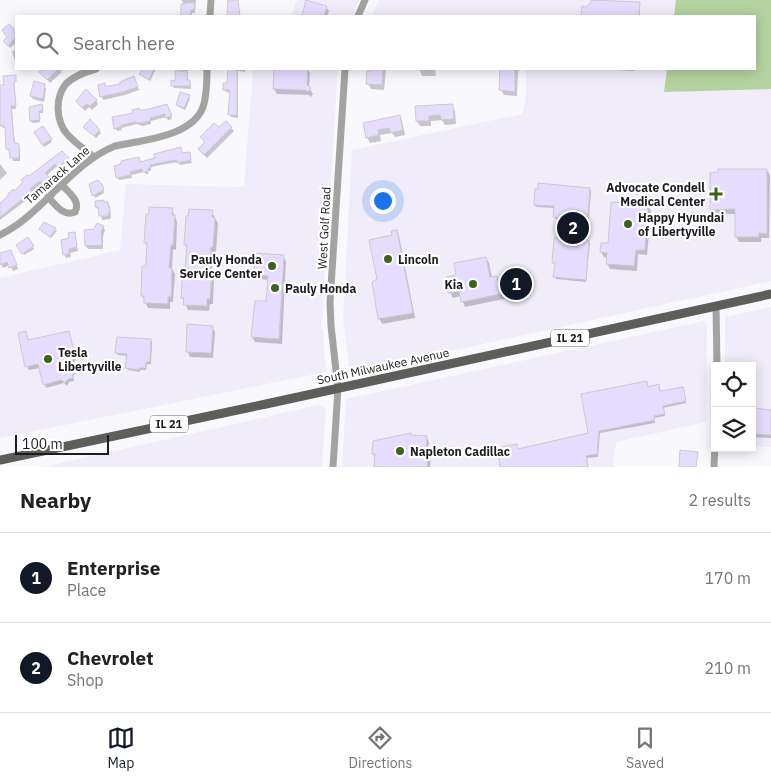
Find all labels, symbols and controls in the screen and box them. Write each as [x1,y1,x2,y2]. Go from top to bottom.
search box [15,15,756,70]
icon: search [33,29,61,57]
text: Search here [73,31,175,55]
street label: Tamarack Lane [21,142,93,207]
place label: Advocate Condell Medical Center [606,180,705,209]
street label: West Golf Road [314,186,334,270]
marker: Advocate Condell Medical Center [709,187,723,201]
your location [370,188,396,214]
pin: 2 [557,209,589,247]
place label: Happy Hyundai of Libertyville [638,210,724,239]
marker: Happy Hyundai of Libertyville [622,218,634,230]
place label: Pauly Honda Service Center [179,252,262,281]
place label: Lincoln [398,252,439,267]
marker: Lincoln [382,253,394,265]
marker: Pauly Honda Service Center [266,260,278,272]
pin: 1 [500,265,532,303]
place label: Kia [444,277,463,292]
marker: Kia [467,278,479,290]
place label: Pauly Honda [285,281,356,296]
marker: Pauly Honda [269,282,281,294]
road number: IL 21 [551,329,589,346]
place label: Tesla Libertyville [58,345,122,374]
street label: South Milwaukee Avenue [315,345,451,387]
marker: Tesla Libertyville [42,353,54,365]
map controls [711,362,756,452]
button: locate [711,362,756,407]
button: layers [711,407,756,452]
road number: IL 21 [150,416,188,432]
scale bar [15,432,109,455]
text: 100 m [22,435,63,453]
place label: Napleton Cadillac [410,444,510,459]
marker: Napleton Cadillac [394,445,406,457]
text: Nearby [20,486,91,514]
text: 2 results [688,490,751,510]
text: Enterprise [67,556,160,580]
text: 1 [31,568,41,588]
text: 170 m [704,568,751,588]
text: Place [67,580,106,600]
text: Chevrolet [67,646,153,670]
text: 2 [31,658,41,678]
text: 210 m [704,658,751,678]
text: Shop [67,670,104,690]
tab: Map [107,724,135,772]
tab: Directions [349,724,412,772]
tab: Saved [626,724,664,772]

